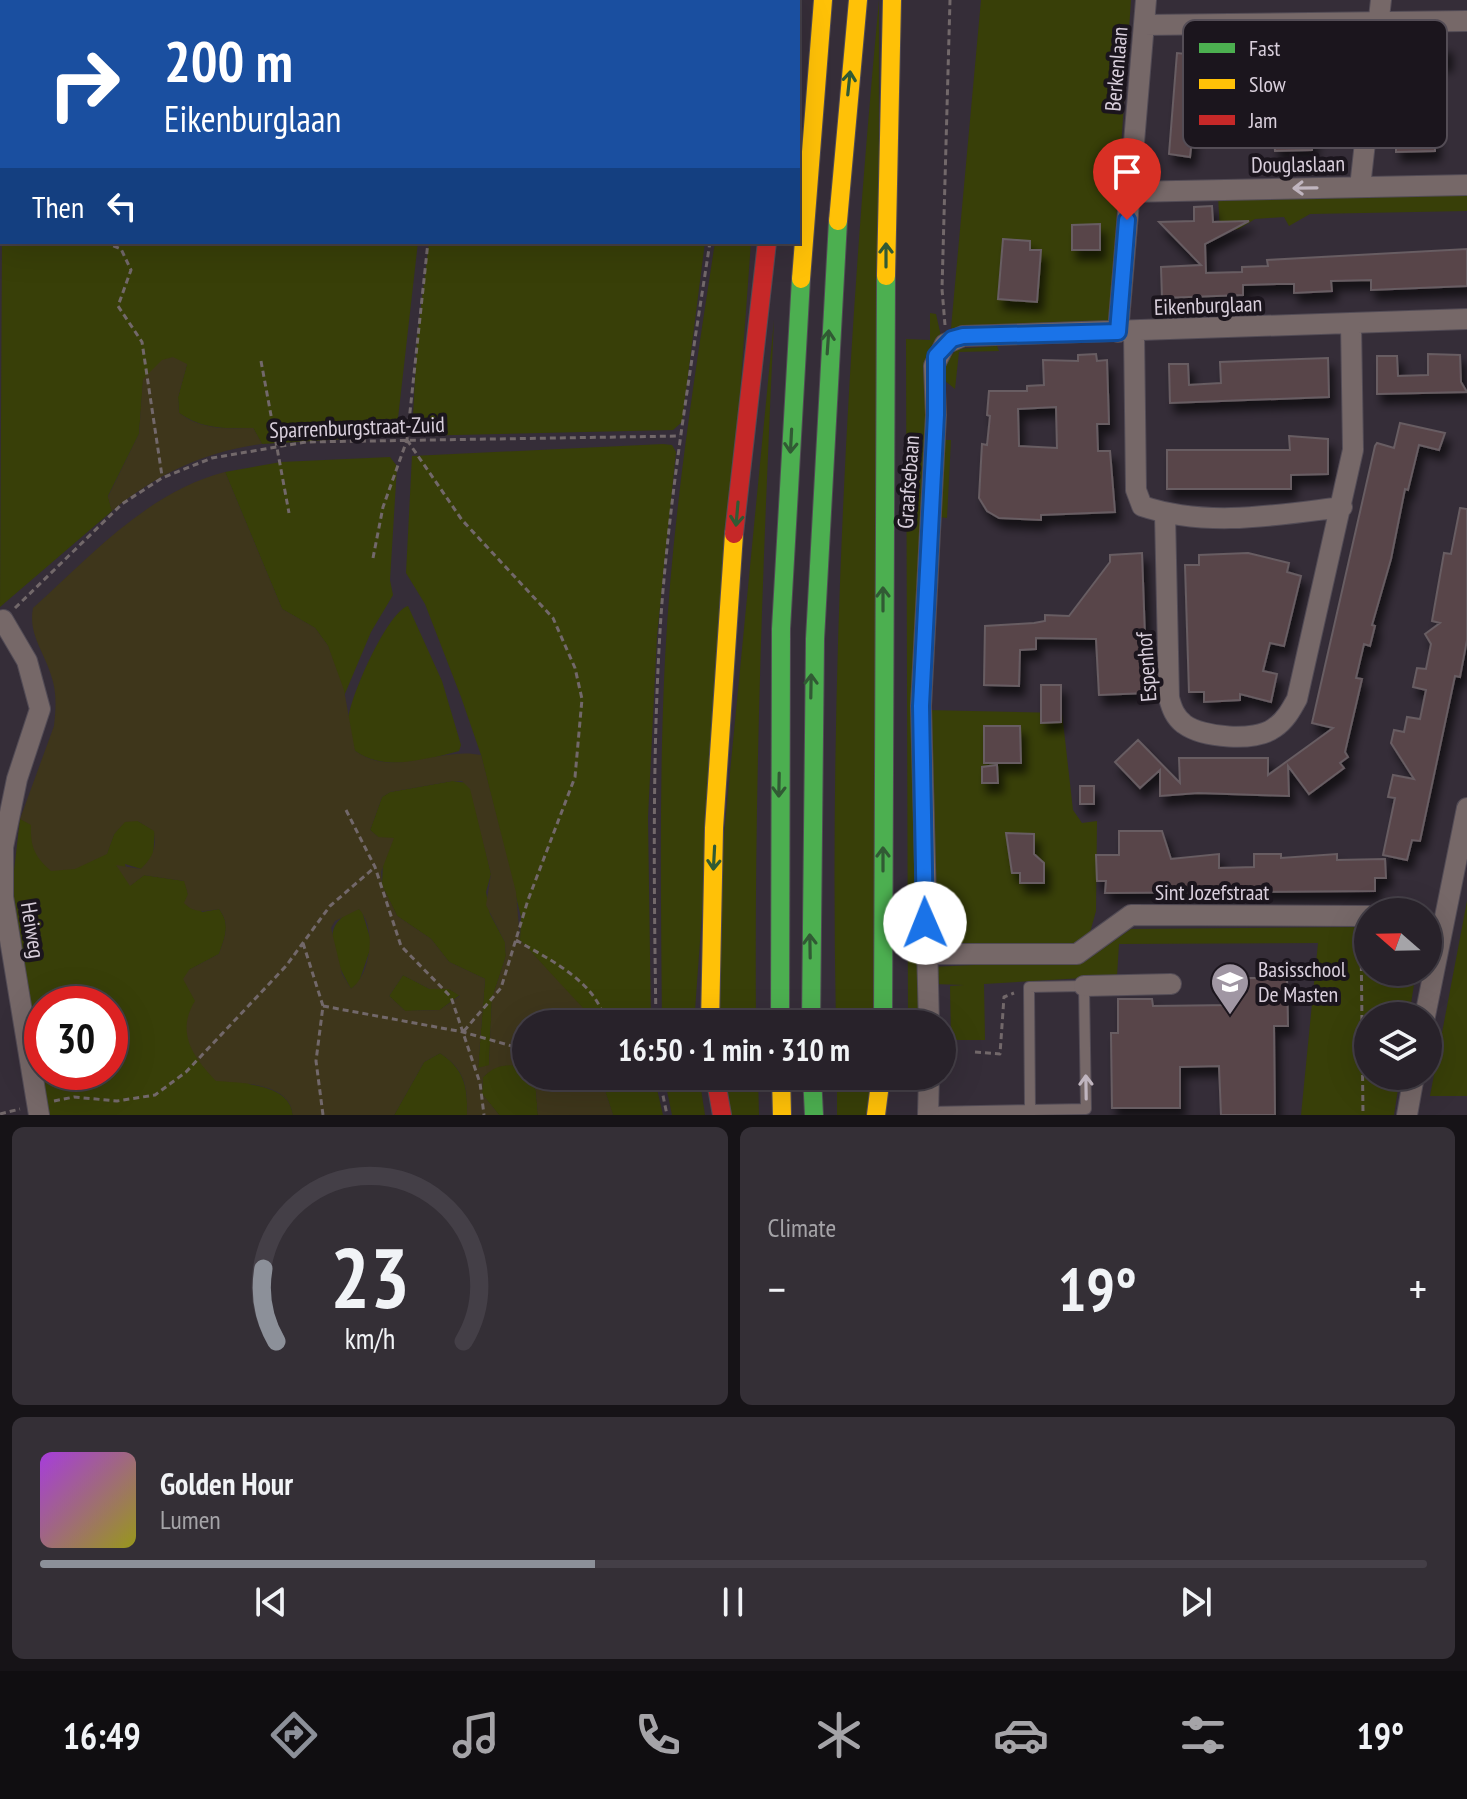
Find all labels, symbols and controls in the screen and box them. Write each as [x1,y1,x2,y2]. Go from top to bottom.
legend [1183,20,1447,148]
text: 200 m [164,25,293,97]
street label: Berkenlaan [1098,25,1134,113]
icon: right [32,32,136,136]
text: Fast [1249,34,1280,62]
one-way arrow [842,70,857,97]
text: Slow [1249,70,1286,98]
text: Eikenburglaan [164,95,341,142]
text: Jam [1248,106,1277,134]
pin [1093,138,1161,220]
street label: Douglaslaan [1251,149,1345,179]
icon: arrive [1105,150,1149,194]
one-way arrow [1292,181,1319,196]
icon: left [100,184,144,228]
text: Then [32,187,84,226]
one-way arrow [878,242,894,269]
street label: Eikenburglaan [1153,289,1263,321]
one-way arrow [821,329,836,356]
street label: Sparrenburgstraat-Zuid [269,410,445,444]
one-way arrow [783,427,798,454]
street label: Graafsebaan [891,434,925,530]
one-way arrow [729,500,744,527]
one-way arrow [876,586,891,613]
street label: Espenhof [1130,630,1162,703]
one-way arrow [804,673,819,700]
one-way arrow [771,771,787,798]
one-way arrow [707,844,722,871]
one-way arrow [875,846,891,873]
street label: Sint Jozefstraat [1155,878,1269,906]
position arrow [883,881,967,965]
north arrow [1354,898,1442,986]
map controls [1354,898,1442,1090]
street label: Heiweg [15,900,51,960]
one-way arrow [802,933,818,960]
place label: Basisschool De Masten [1258,955,1347,1008]
school or university icon: Basisschool De Masten [1209,961,1251,1016]
speed limit sign: 30 [24,986,128,1090]
button: layers [1354,1002,1442,1090]
text: 16:50 · 1 min · 310 m [618,1030,850,1069]
one-way arrow [1078,1074,1094,1101]
text: Climate [768,1211,836,1244]
text: 23 [330,1223,410,1331]
text: 19° [1058,1250,1137,1328]
text: − [768,1260,786,1317]
text: + [1409,1260,1427,1317]
text: km/h [344,1320,395,1357]
text: Golden Hour [160,1464,293,1503]
text: Lumen [160,1503,221,1536]
icon: previous [249,1580,293,1624]
icon: pause [711,1580,755,1624]
icon: next [1174,1580,1218,1624]
icon: directions [266,1707,322,1763]
icon: music [448,1707,504,1763]
icon: phone [630,1707,686,1763]
icon: climate [811,1707,867,1763]
icon: car [993,1707,1049,1763]
icon: filters [1175,1707,1231,1763]
text: 16:49 [63,1712,141,1759]
text: 19° [1357,1712,1404,1759]

